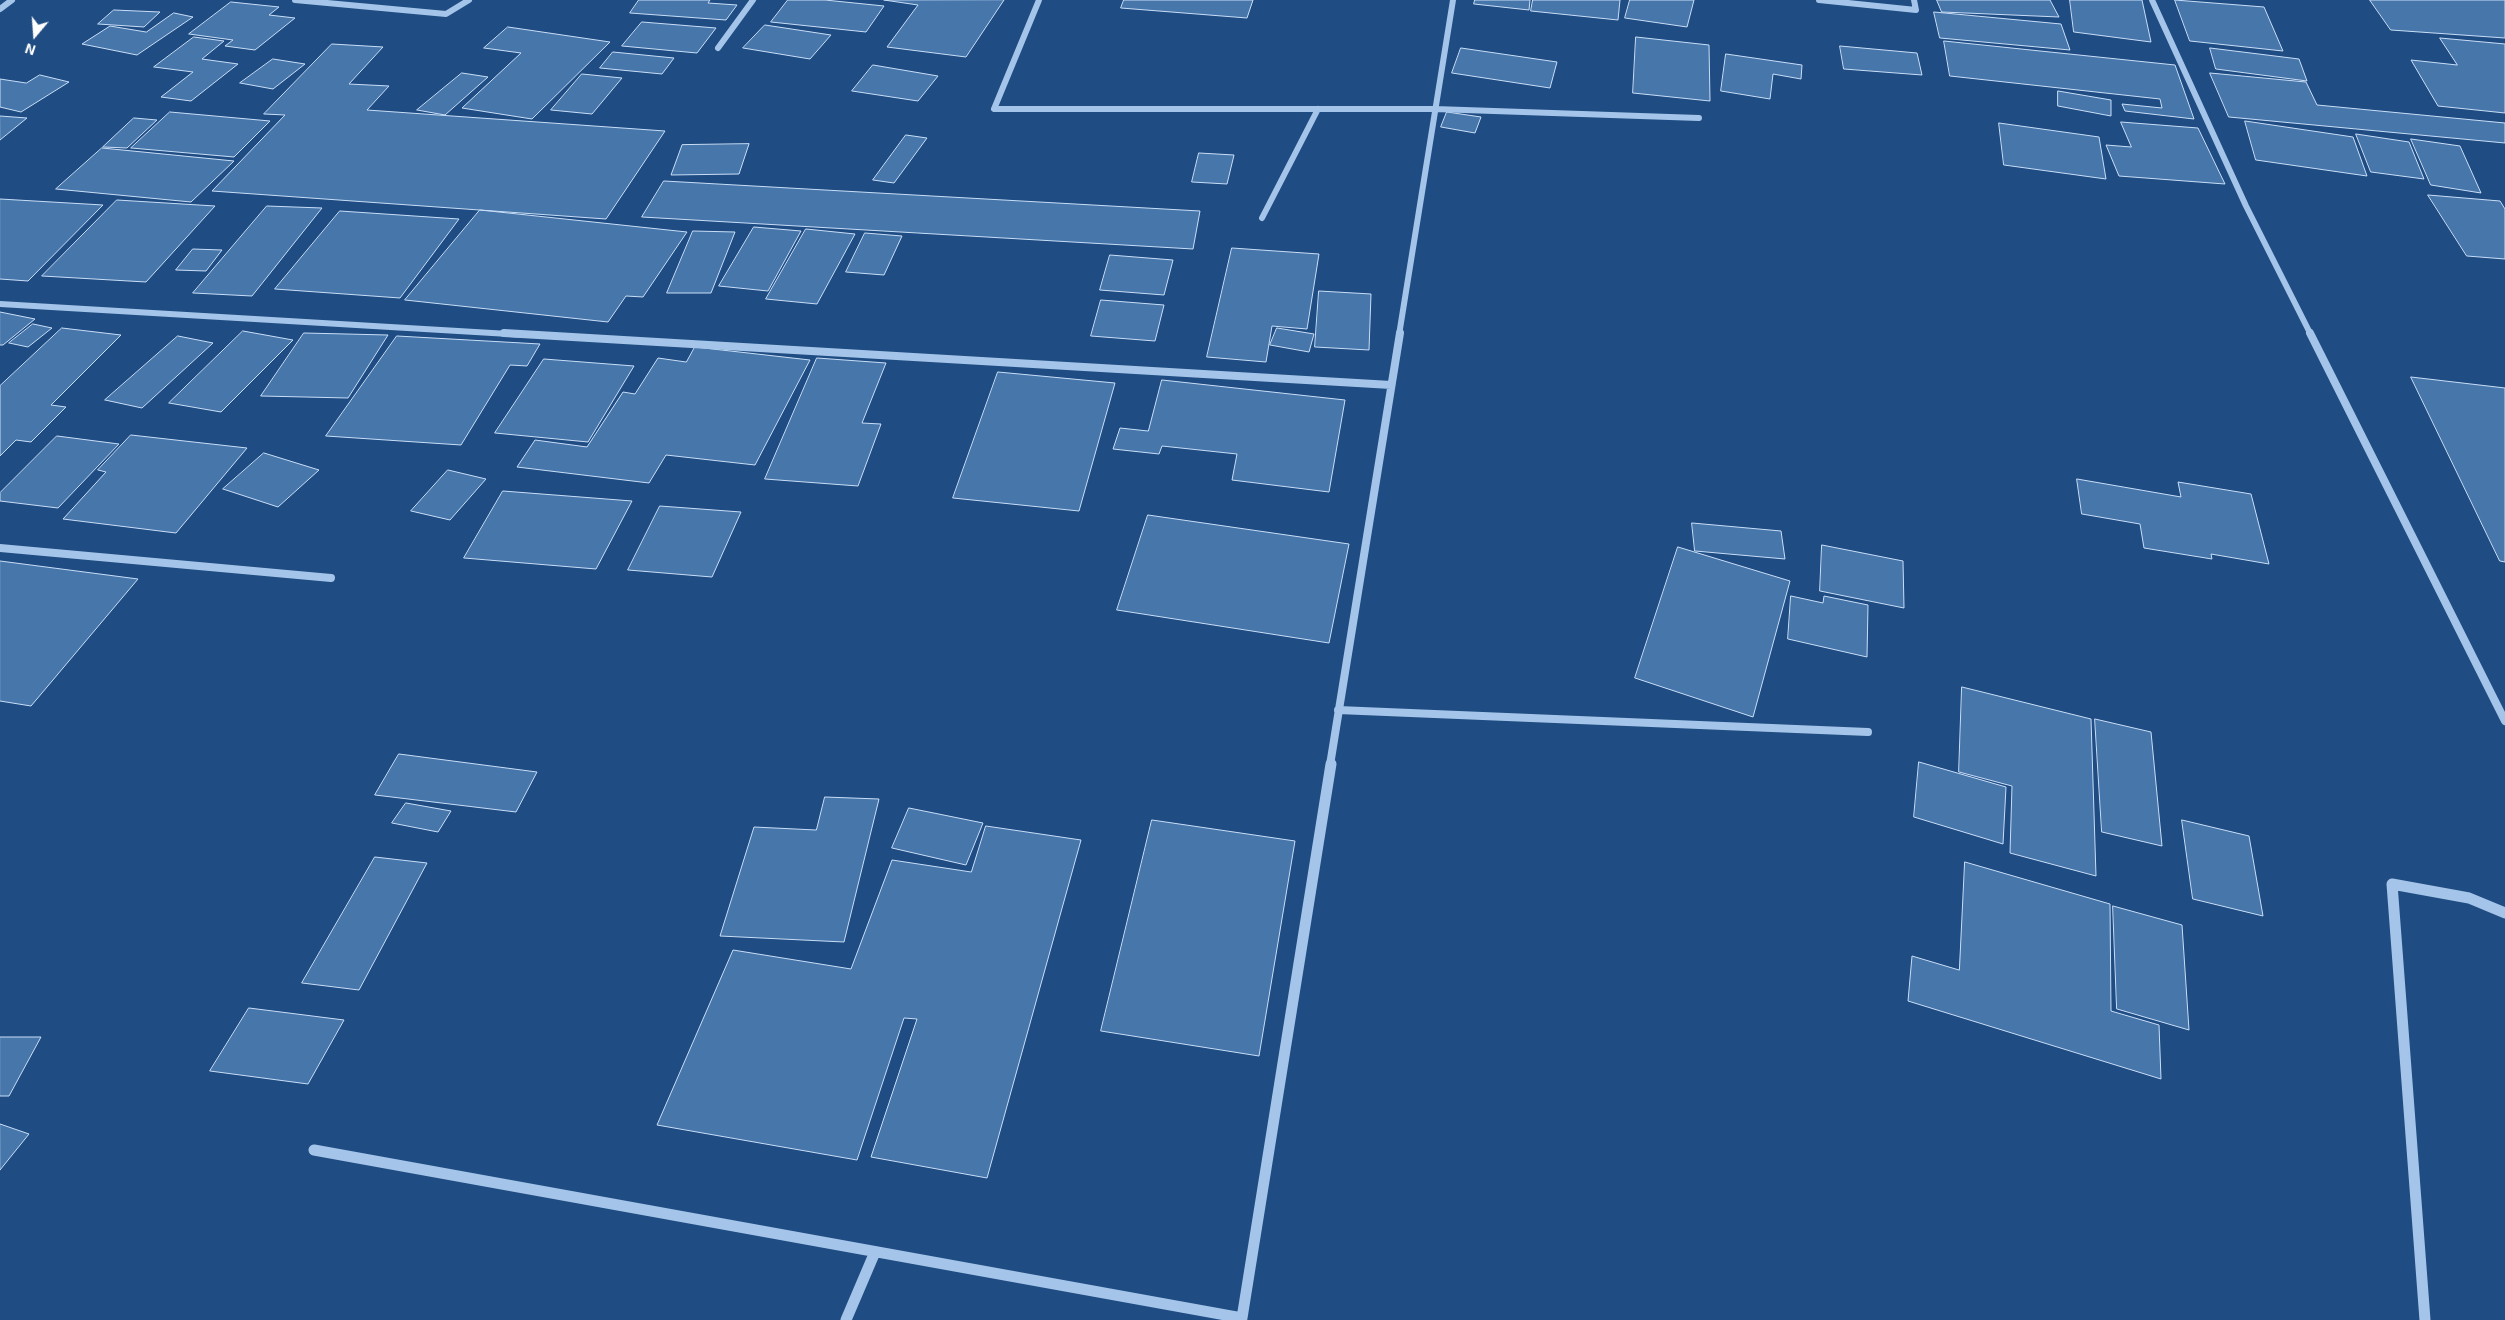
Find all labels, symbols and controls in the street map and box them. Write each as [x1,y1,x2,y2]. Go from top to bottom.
north arrow [10,10,60,60]
text: N [23,40,38,59]

